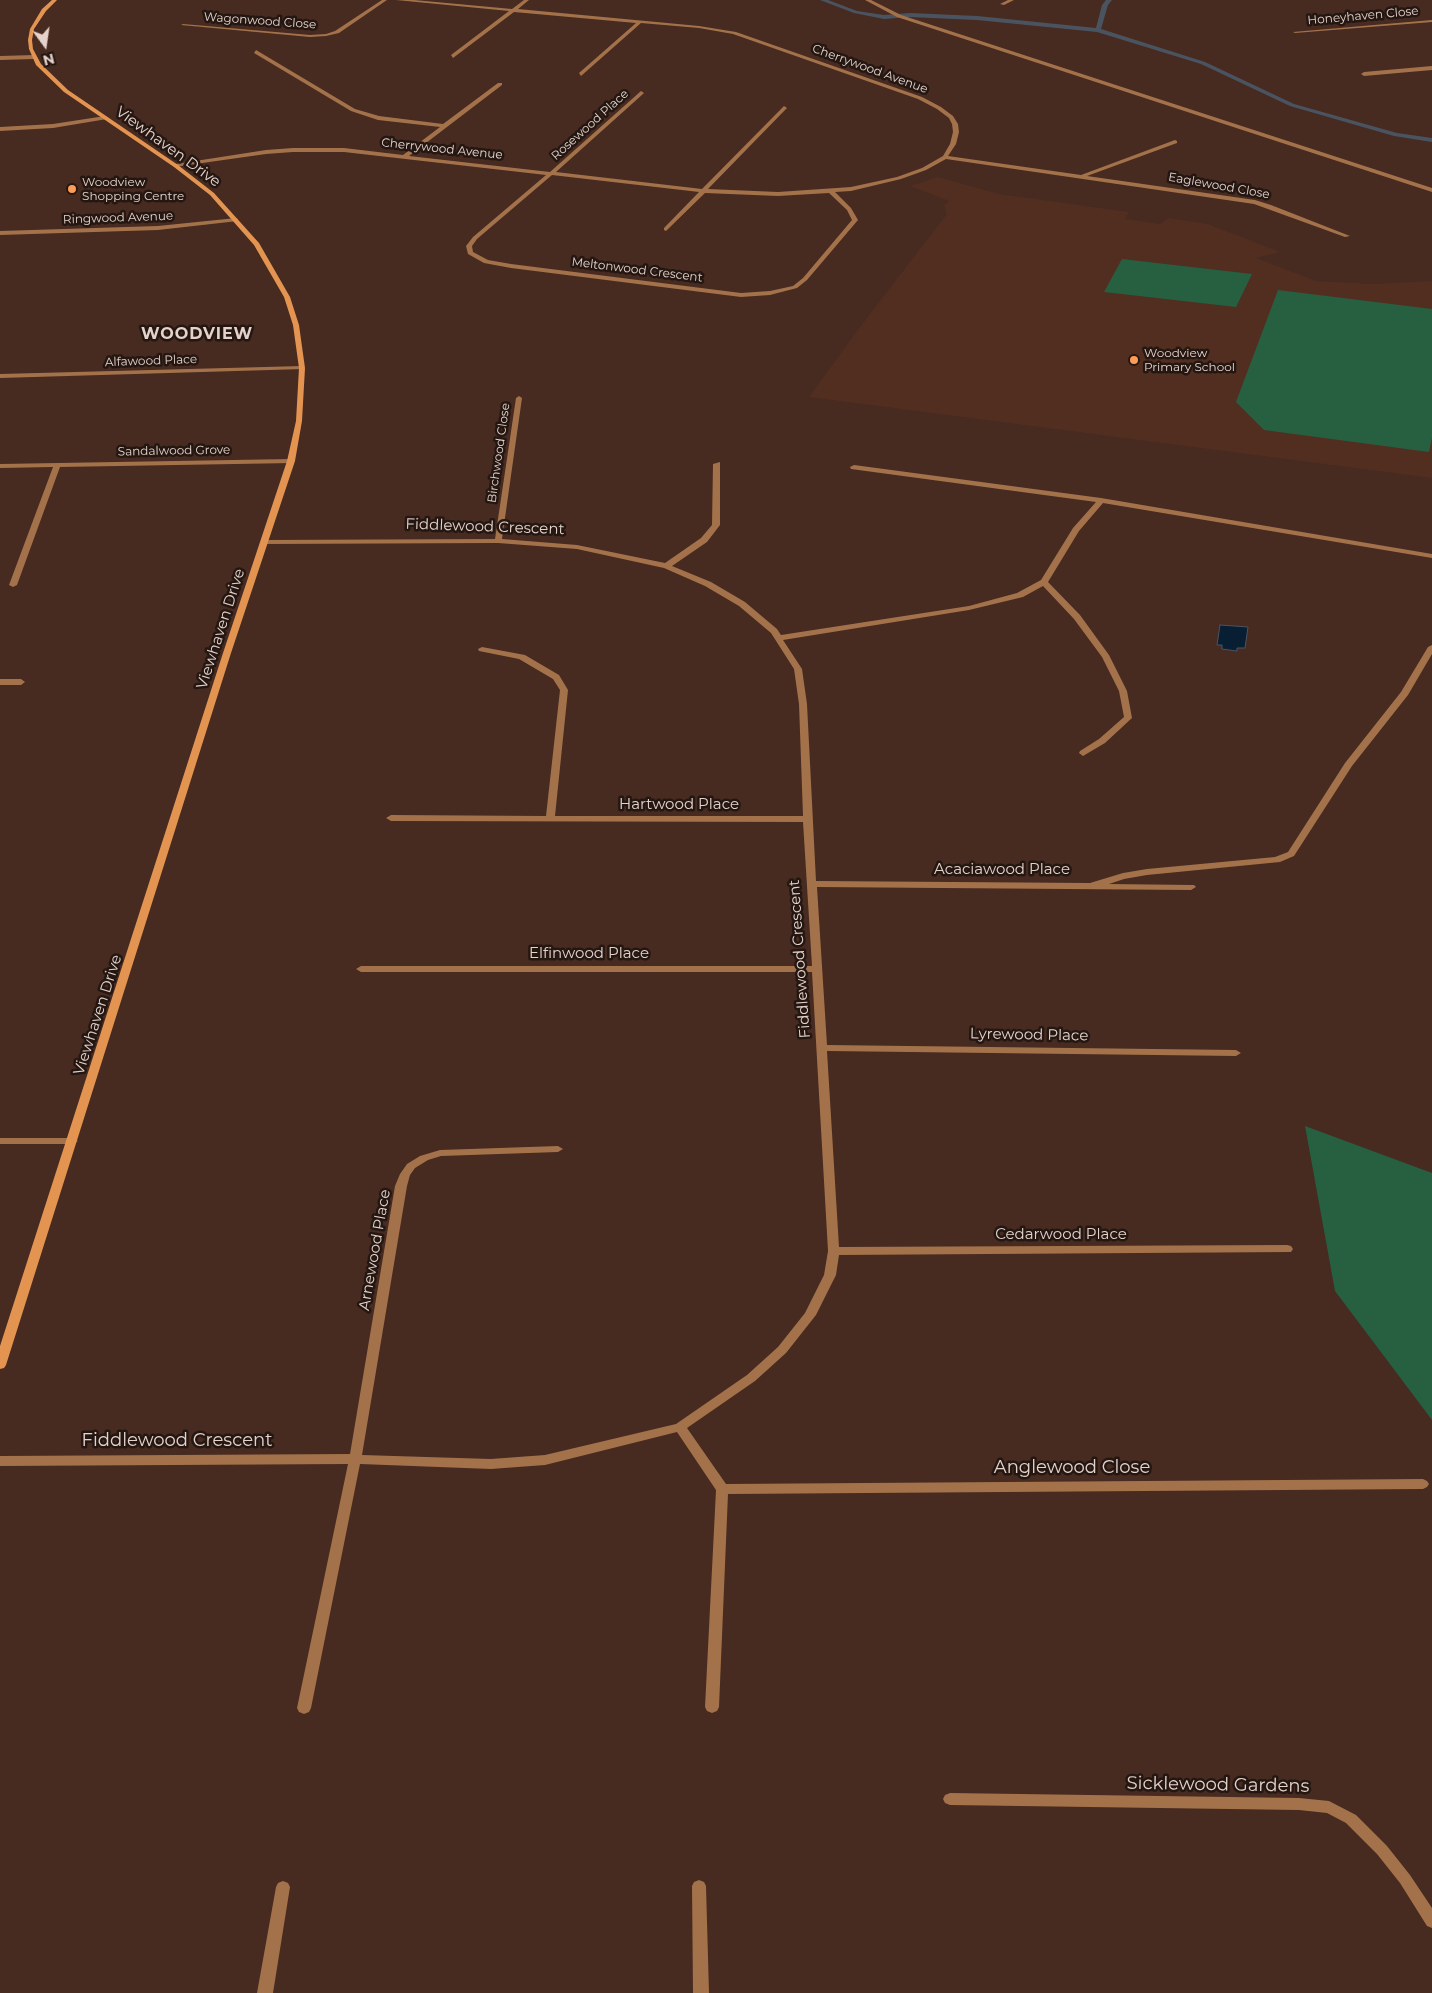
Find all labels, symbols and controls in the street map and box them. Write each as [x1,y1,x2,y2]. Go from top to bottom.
street label: Honeyhaven Close [1307,4,1419,28]
street label: Wagonwood Close [203,10,317,32]
north arrow [20,20,70,70]
street label: Cherrywood Avenue [810,41,930,97]
text: N [41,49,56,70]
street label: Rosewood Place [549,87,631,163]
street label: Viewhaven Drive [112,103,224,191]
street label: Cherrywood Avenue [381,135,503,163]
street label: Eaglewood Close [1167,170,1271,202]
place label: Woodview Shopping Centre [82,175,184,203]
marker: Woodview Shopping Centre [66,183,78,195]
street label: Ringwood Avenue [63,209,173,227]
street label: Meltonwood Crescent [571,255,703,285]
district label: WOODVIEW [140,324,254,344]
place label: Woodview Primary School [1144,346,1235,374]
street label: Alfawood Place [105,352,197,370]
marker: Woodview Primary School [1128,354,1140,366]
street label: Birchwood Close [485,402,513,504]
street label: Sandalwood Grove [118,443,230,459]
street label: Fiddlewood Crescent [405,515,565,539]
street label: Viewhaven Drive [193,567,249,691]
street label: Hartwood Place [619,796,739,814]
street label: Acaciawood Place [934,861,1070,879]
street label: Fiddlewood Crescent [785,879,815,1039]
street label: Elfinwood Place [529,945,649,963]
street label: Viewhaven Drive [70,953,126,1077]
street label: Lyrewood Place [970,1025,1088,1045]
street label: Arnewood Place [355,1188,395,1312]
street label: Cedarwood Place [995,1226,1127,1244]
street label: Fiddlewood Crescent [82,1430,272,1452]
street label: Anglewood Close [994,1457,1150,1479]
street label: Sicklewood Gardens [1126,1773,1310,1797]

